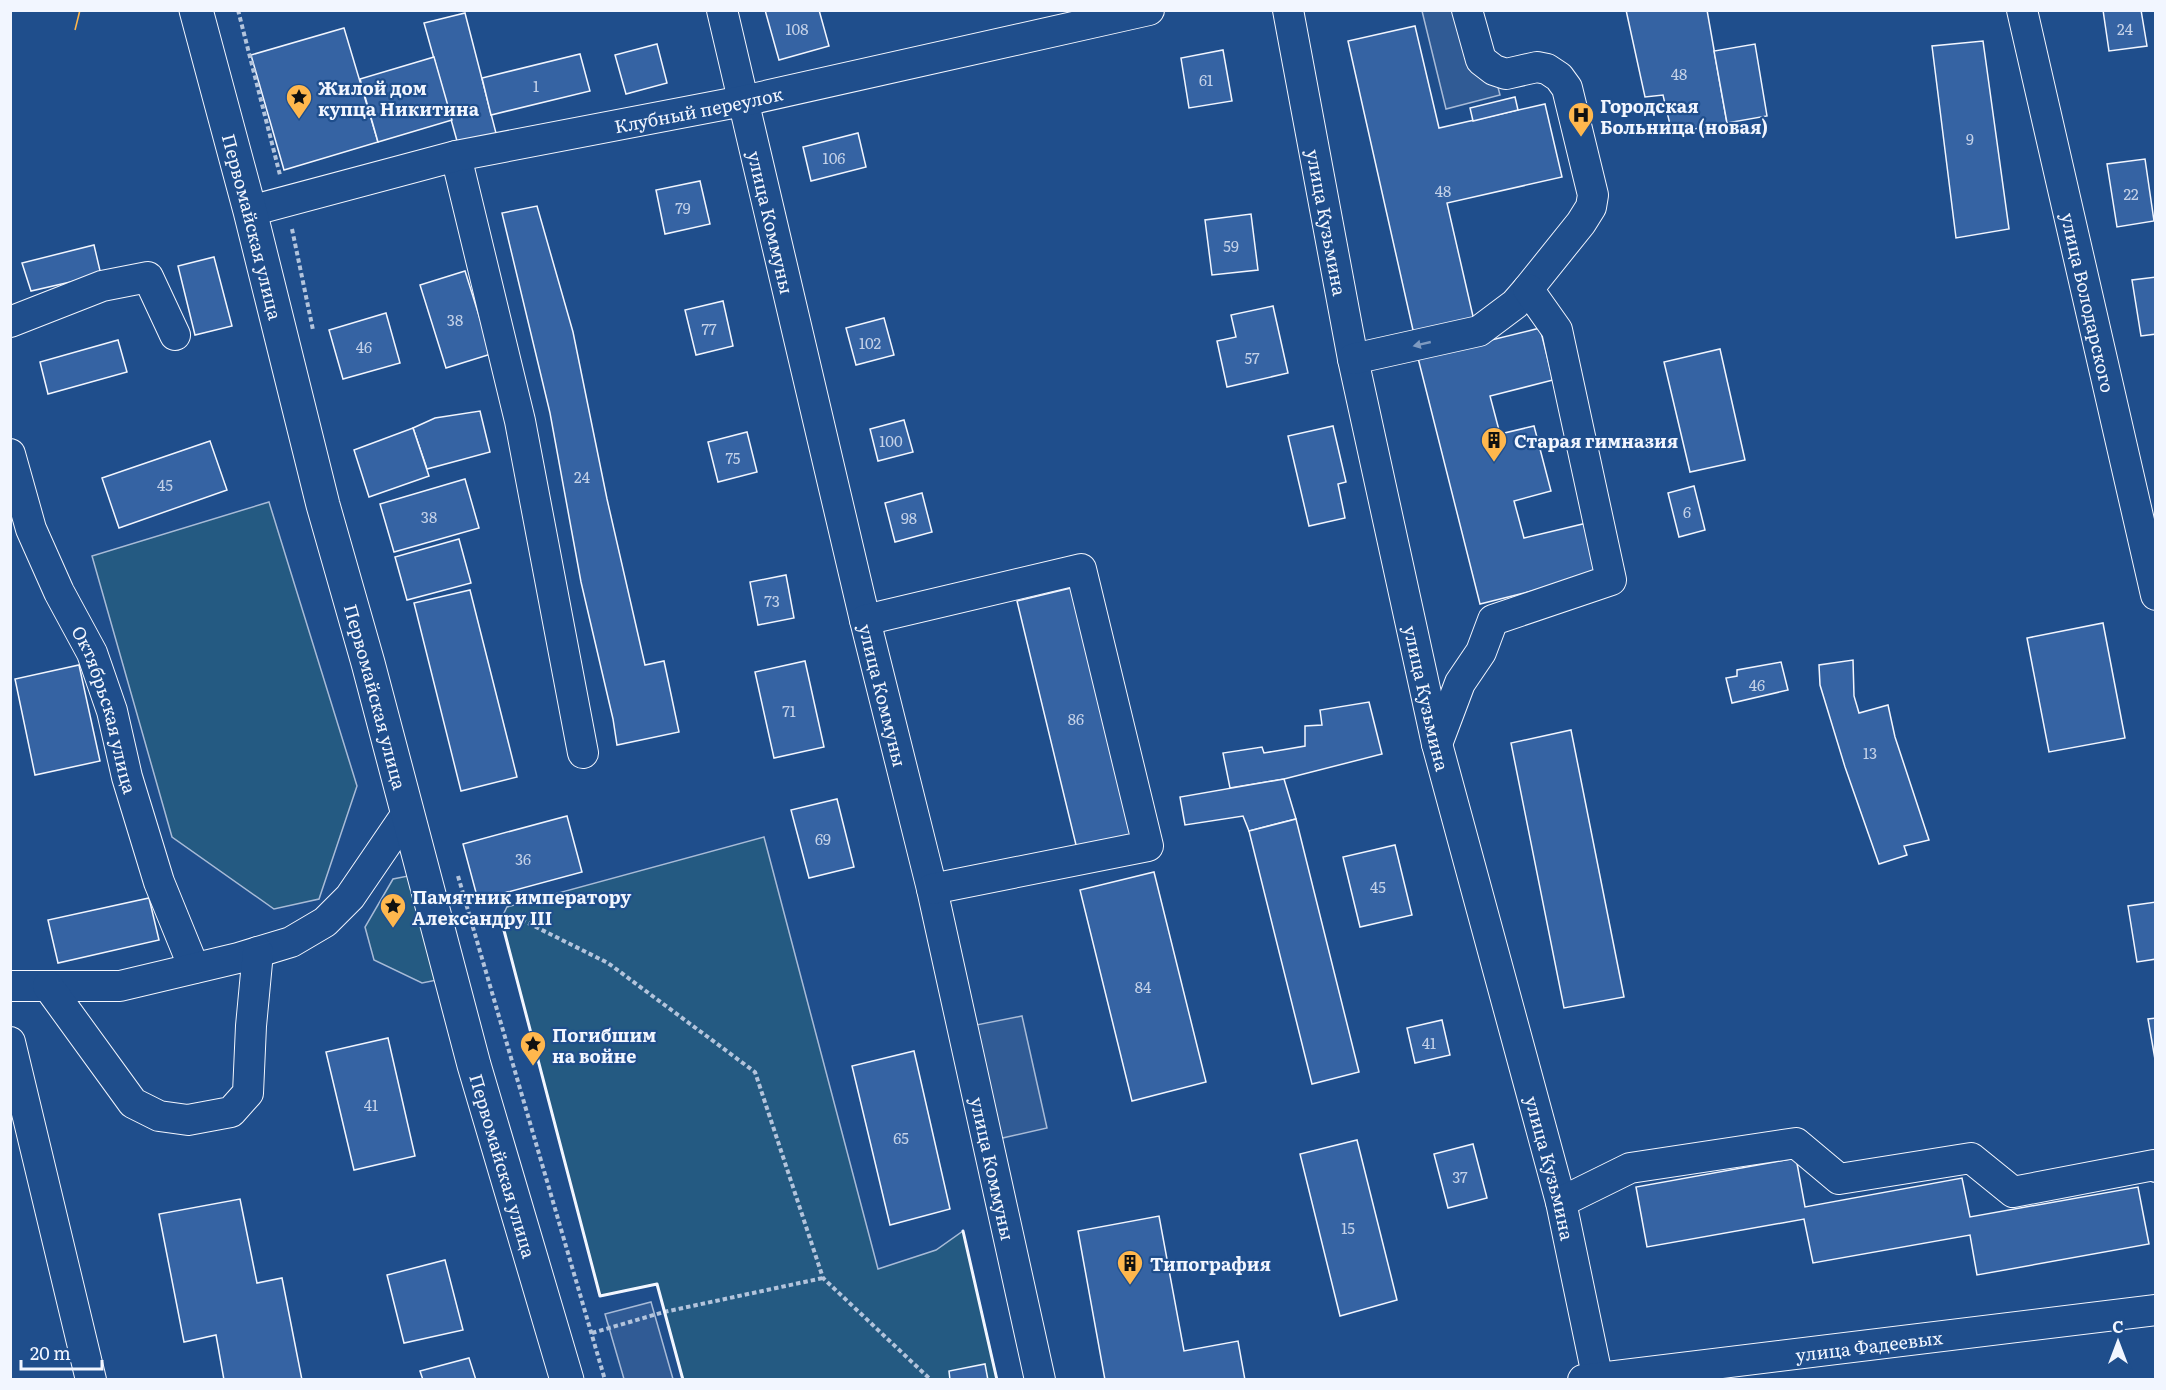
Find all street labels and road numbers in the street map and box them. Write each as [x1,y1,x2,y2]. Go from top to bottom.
street label: Клубный переулок [612,79,785,139]
street label: Первомайская улица [216,130,290,323]
street label: улица Кузьмина [1301,147,1354,298]
street label: улица Коммуны [742,148,802,297]
street label: улица Володарского [2055,210,2123,395]
street label: Первомайская улица [338,601,414,793]
street label: Октябрьская улица [66,620,145,797]
street label: улица Коммуны [853,621,915,769]
street label: улица Кузьмина [1398,623,1457,774]
street label: Первомайская улица [464,1070,544,1261]
street label: улица Кузьмина [1519,1093,1582,1243]
street label: улица Коммуны [965,1094,1022,1243]
street label: улица Фадеевых [1794,1323,1945,1367]

